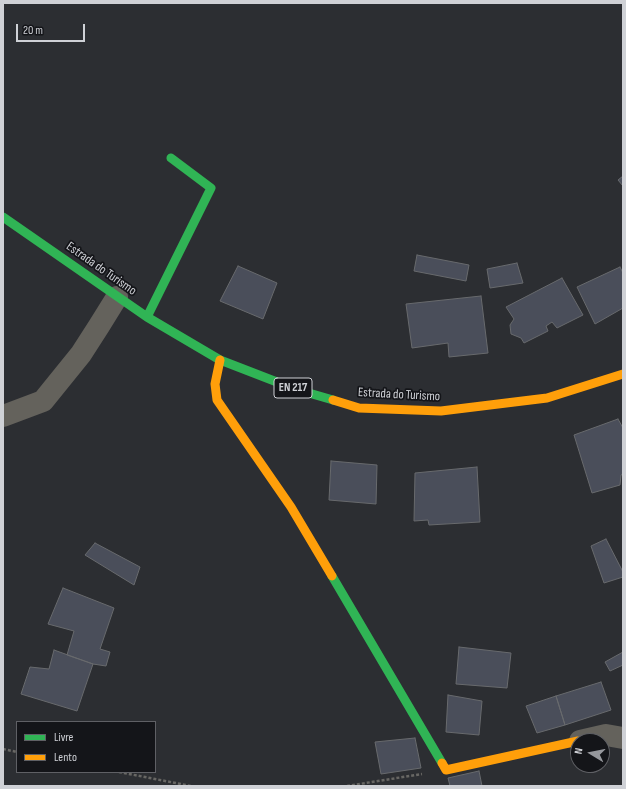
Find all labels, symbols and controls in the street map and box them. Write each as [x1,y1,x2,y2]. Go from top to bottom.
scale bar [18,16,87,42]
text: 20 m [23,23,43,38]
street label: Estrada do Turismo [63,239,139,299]
road number: EN 217 [274,378,312,398]
street label: Estrada do Turismo [358,385,440,405]
legend [16,721,156,773]
text: Livre [54,730,73,745]
north arrow [570,733,610,773]
text: N [572,747,586,755]
text: Lento [54,750,77,765]

